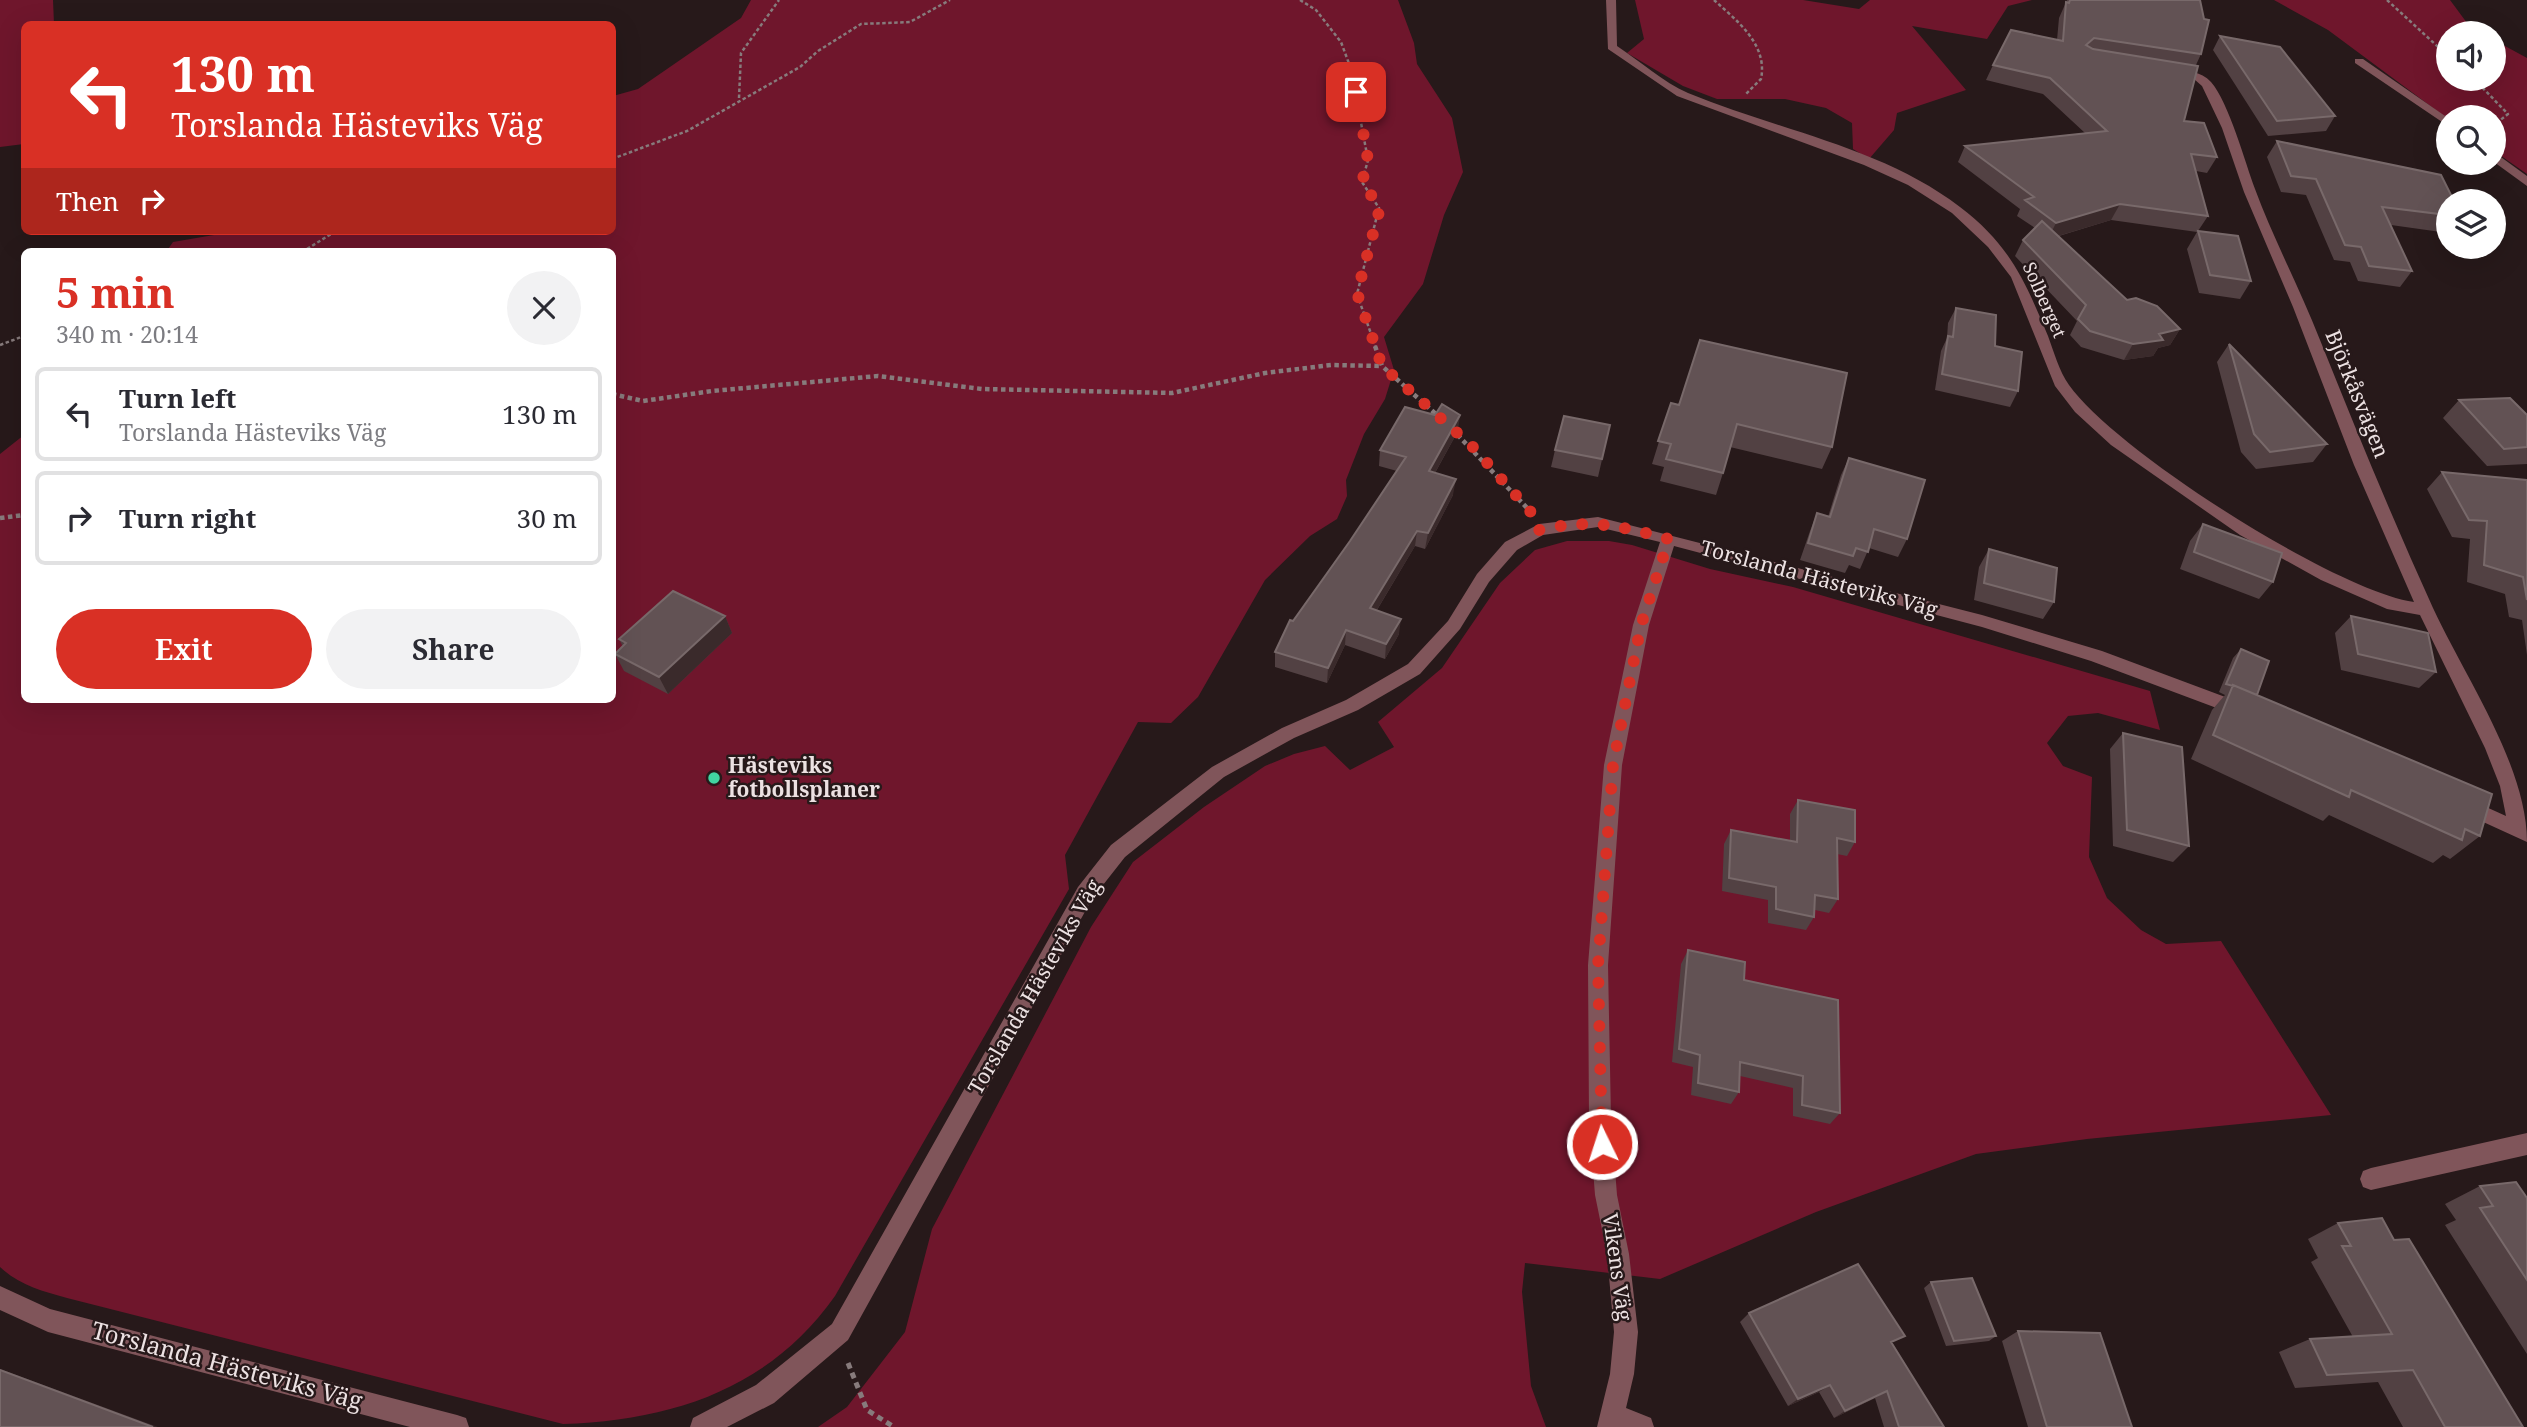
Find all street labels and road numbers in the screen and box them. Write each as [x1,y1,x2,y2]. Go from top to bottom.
street label: Solberget [2018,258,2072,341]
street label: Björkåsvägen [2320,325,2396,462]
street label: Torslanda Hästeviks Väg [1698,533,1941,623]
street label: Torslanda Hästeviks Väg [961,873,1108,1099]
street label: Vikens Väg [1597,1211,1640,1323]
street label: Torslanda Hästeviks Väg [88,1313,366,1417]

